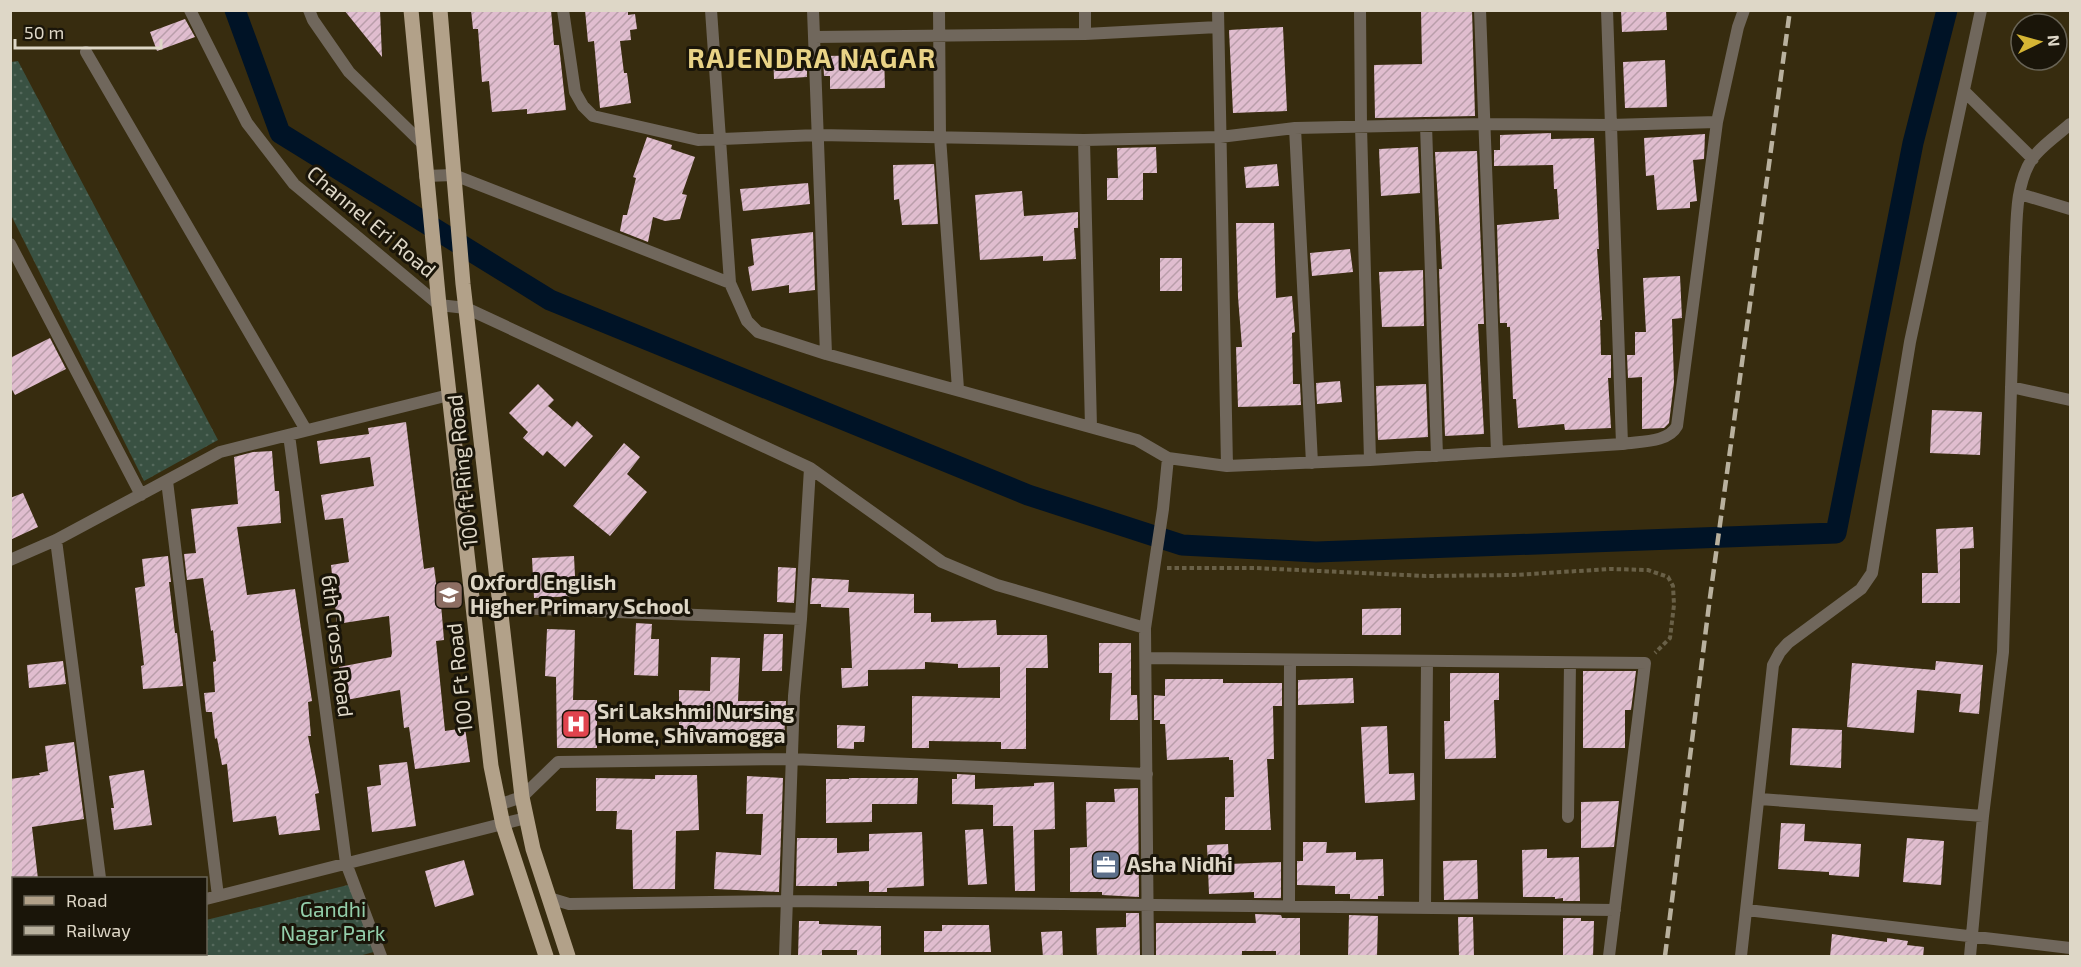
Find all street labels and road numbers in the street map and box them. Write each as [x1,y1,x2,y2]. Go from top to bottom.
street label: Channel Eri Road [303,160,441,282]
street label: 100 ft Ring Road [441,393,482,549]
street label: 6th Cross Road [317,573,360,718]
street label: 100 Ft Road [440,622,477,735]

